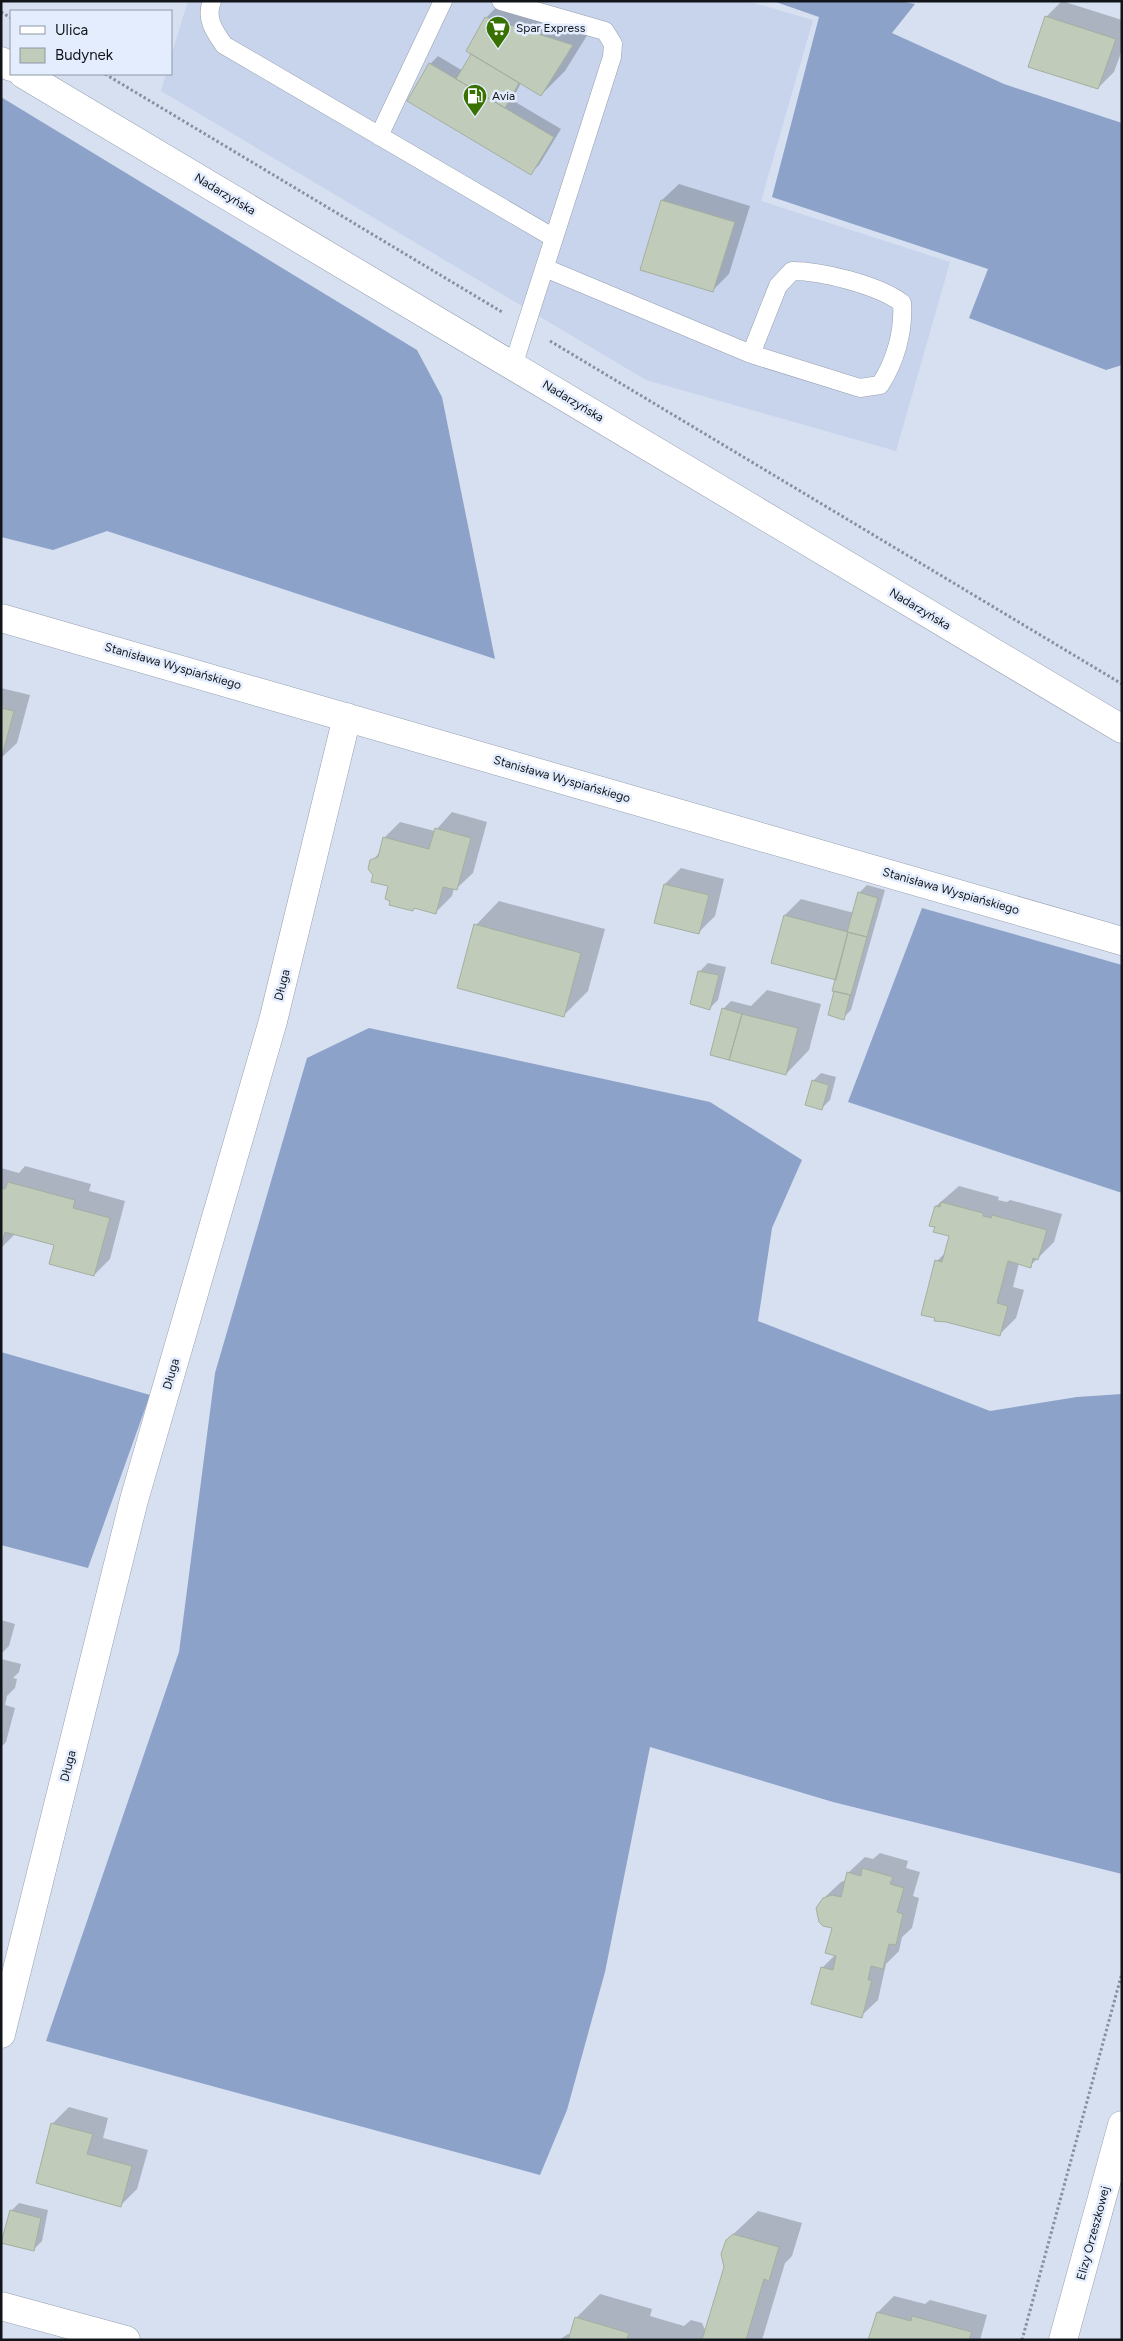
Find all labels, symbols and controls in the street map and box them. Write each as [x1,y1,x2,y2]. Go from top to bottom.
legend [10,10,172,75]
supermarket icon: Spar Express [485,15,511,49]
text: Ulica [55,21,88,39]
place label: Spar Express [516,21,586,35]
text: Budynek [55,46,114,64]
fuel station icon: Avia [462,83,488,117]
place label: Avia [492,89,515,103]
street label: Nadarzyńska [192,170,258,218]
street label: Nadarzyńska [540,377,606,425]
street label: Nadarzyńska [887,585,953,633]
street label: Stanisława Wyspiańskiego [103,640,243,692]
street label: Stanisława Wyspiańskiego [492,753,632,805]
street label: Stanisława Wyspiańskiego [881,865,1021,917]
street label: Długa [271,968,293,1002]
street label: Długa [160,1357,182,1391]
street label: Długa [57,1749,79,1783]
street label: Elizy Orzeszkowej [1074,2185,1112,2281]

